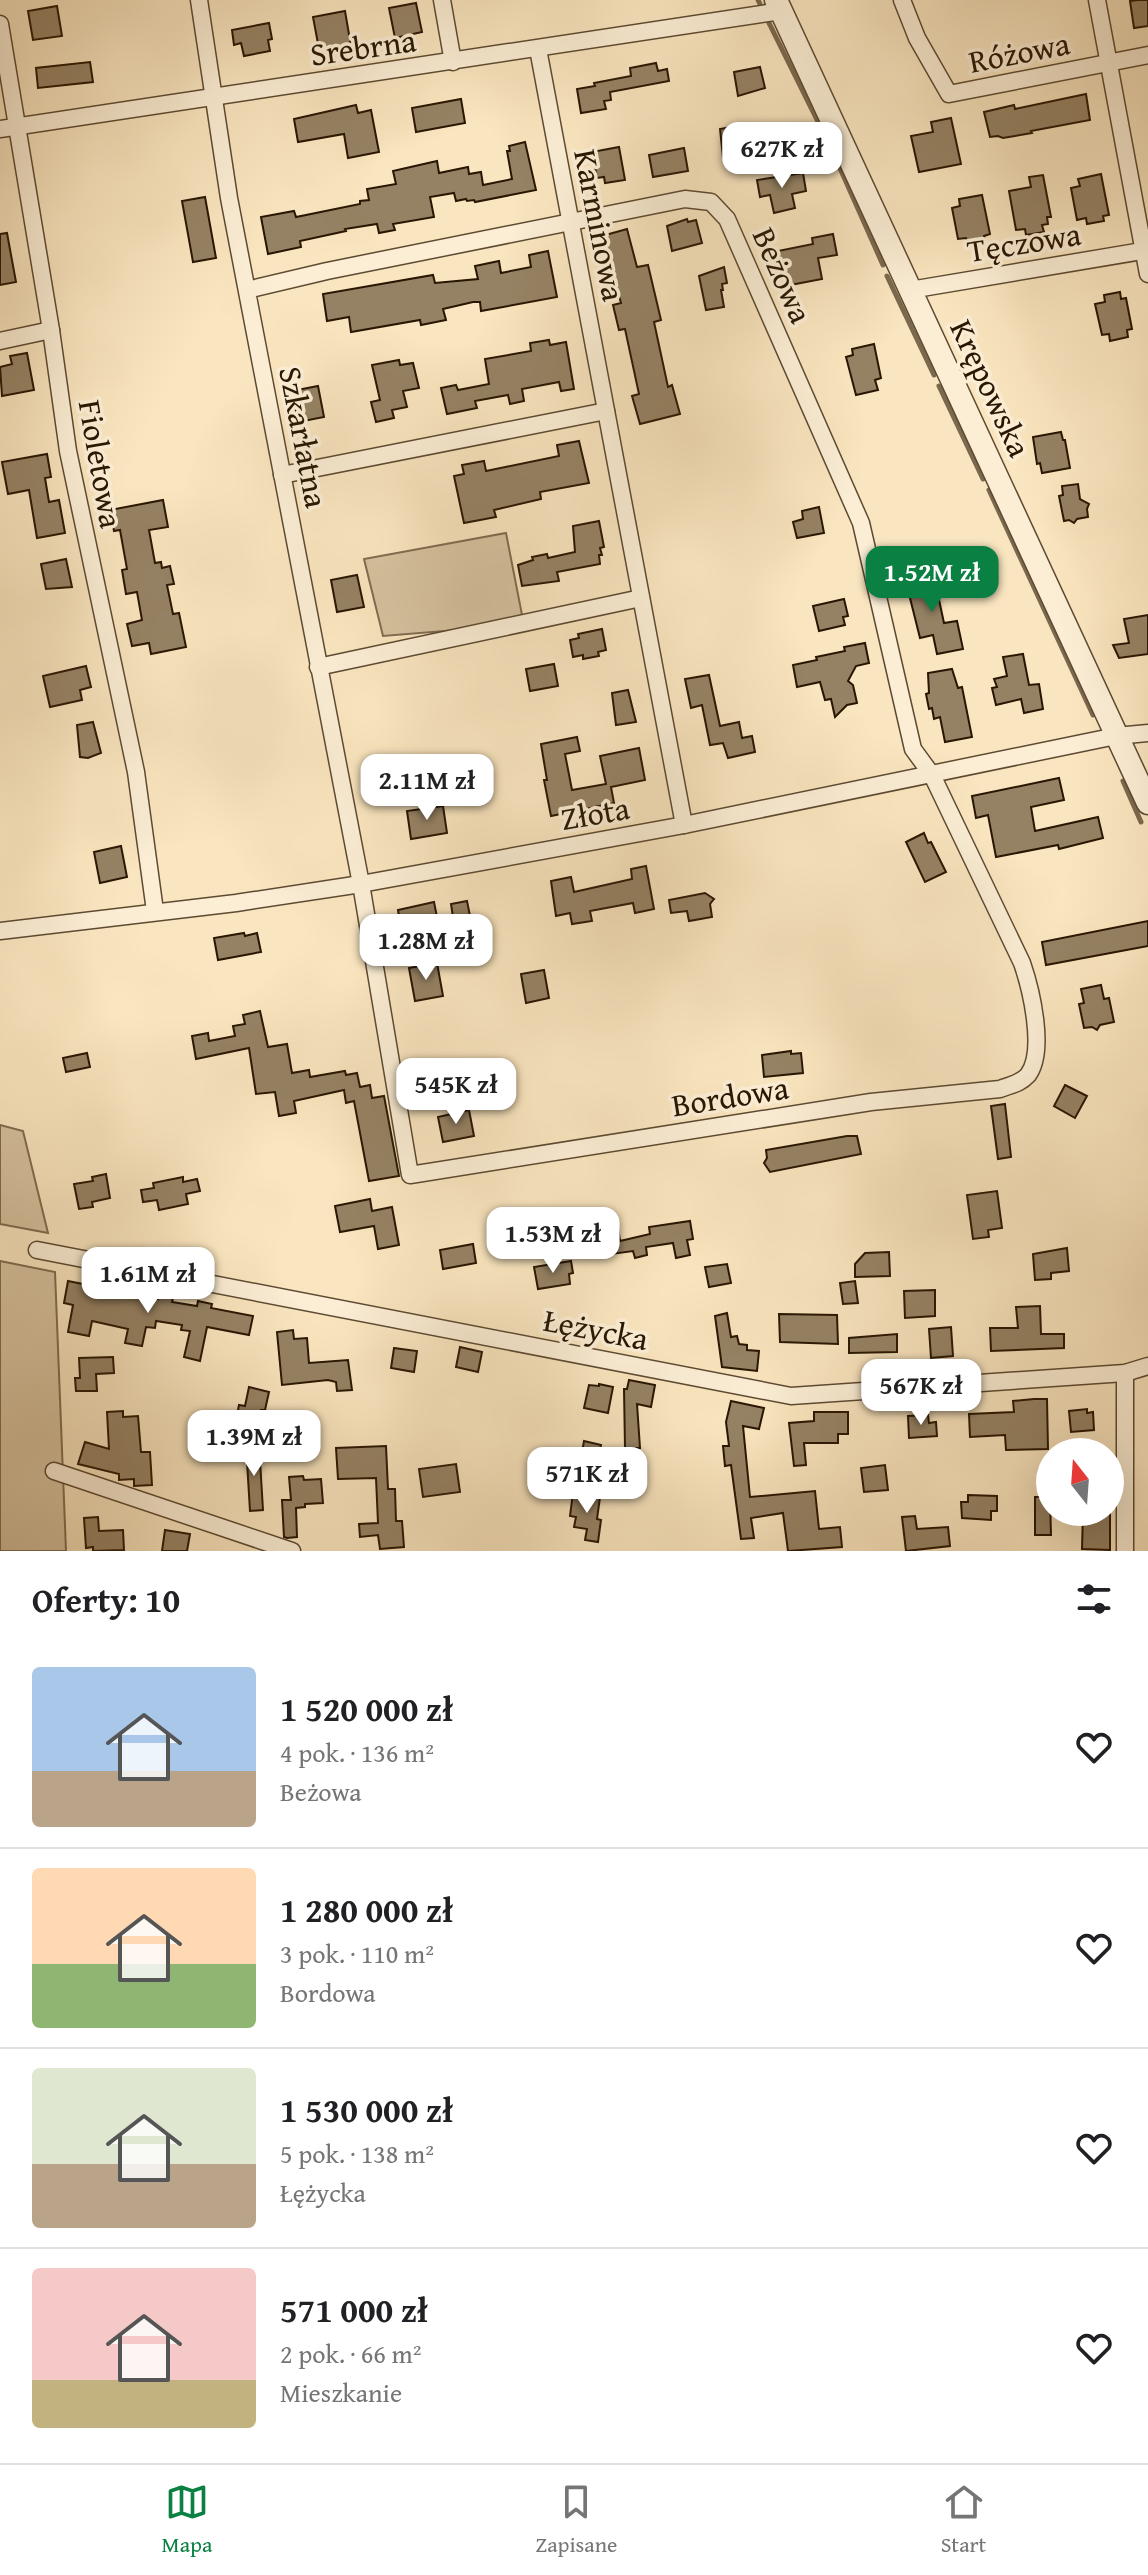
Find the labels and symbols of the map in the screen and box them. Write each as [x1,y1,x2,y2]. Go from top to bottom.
street label: Srebrna [307,16,419,78]
street label: Różowa [964,19,1074,85]
pin: 627K zł [708,122,856,190]
street label: Karminowa [562,145,638,305]
street label: Tęczowa [964,210,1084,274]
street label: Beżowa [741,220,825,330]
street label: Krępowska [939,311,1043,465]
street label: Szkarłatna [267,362,341,512]
street label: Fioletowa [67,396,135,532]
pin: 1.52M zł [849,546,1015,614]
pin: 2.11M zł [344,754,510,822]
street label: Złota [557,784,633,842]
pin: 1.28M zł [343,914,509,982]
pin: 545K zł [382,1058,530,1126]
street label: Bordowa [668,1064,792,1128]
pin: 1.53M zł [470,1207,636,1275]
pin: 1.61M zł [65,1247,231,1315]
street label: Łężycka [540,1296,652,1362]
pin: 567K zł [847,1359,995,1427]
pin: 1.39M zł [171,1410,337,1478]
north arrow [1036,1438,1124,1526]
pin: 571K zł [513,1447,661,1515]

